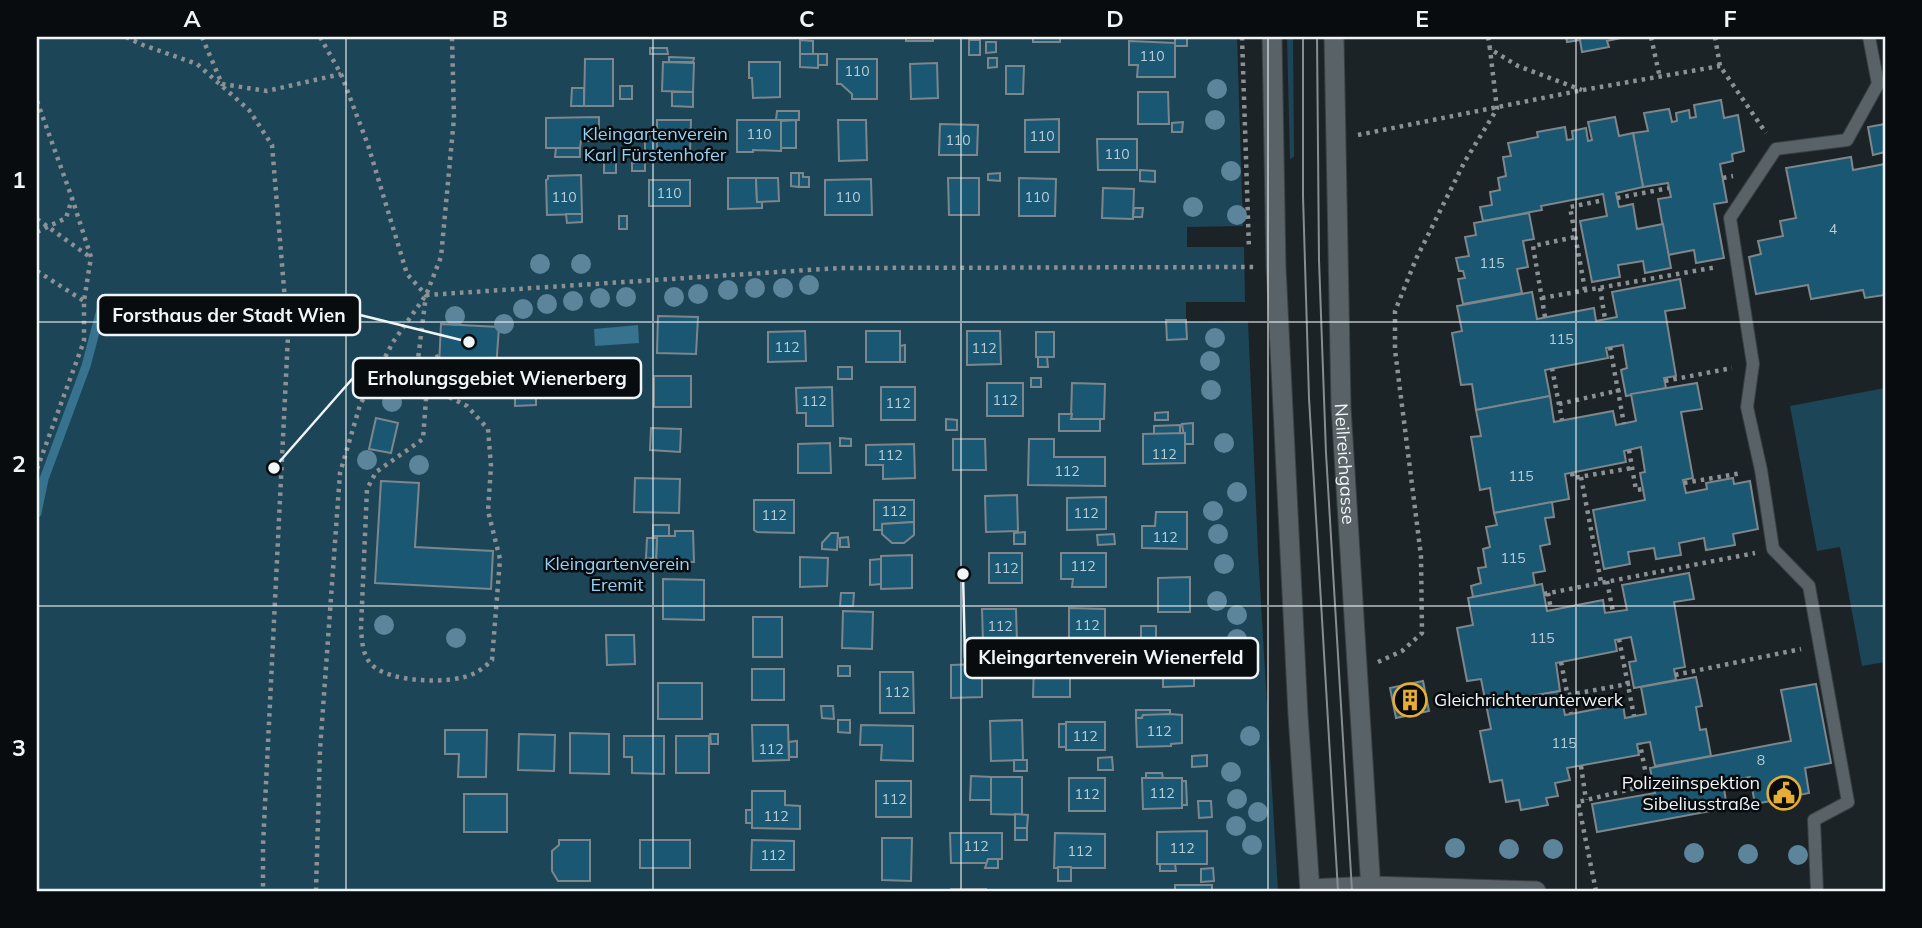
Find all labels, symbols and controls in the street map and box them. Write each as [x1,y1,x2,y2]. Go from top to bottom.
text: A [183,4,201,33]
text: B [492,4,508,33]
text: C [799,4,815,33]
text: D [1106,4,1124,33]
text: E [1415,4,1429,33]
text: F [1723,4,1737,33]
house number: 110 [1139,47,1165,65]
house number: 110 [844,62,870,80]
park label: Kleingartenverein Karl Fürstenhofer [582,122,728,166]
house number: 110 [746,125,772,143]
house number: 110 [1029,127,1055,145]
house number: 110 [945,131,971,149]
house number: 110 [1104,145,1130,163]
text: 1 [12,165,26,194]
house number: 110 [656,184,682,202]
house number: 110 [551,188,577,206]
house number: 110 [835,188,861,206]
house number: 110 [1024,188,1050,206]
house number: 4 [1829,220,1838,238]
house number: 115 [1479,254,1505,272]
callout: Forsthaus der Stadt Wien [98,295,360,335]
text: Forsthaus der Stadt Wien [112,303,346,327]
house number: 115 [1548,330,1574,348]
house number: 112 [774,338,800,356]
house number: 112 [971,339,997,357]
callout: Erholungsgebiet Wienerberg [353,358,641,398]
text: Erholungsgebiet Wienerberg [367,366,627,390]
house number: 112 [992,391,1018,409]
house number: 112 [801,392,827,410]
house number: 112 [885,394,911,412]
street label: Neilreichgasse [1330,403,1360,525]
house number: 112 [1151,445,1177,463]
house number: 112 [877,446,903,464]
text: 2 [12,449,26,478]
house number: 112 [1054,462,1080,480]
house number: 115 [1508,467,1534,485]
house number: 112 [881,502,907,520]
house number: 112 [1073,504,1099,522]
house number: 112 [761,506,787,524]
house number: 112 [1152,528,1178,546]
house number: 115 [1500,549,1526,567]
park label: Kleingartenverein Eremit [544,552,690,596]
house number: 112 [1070,557,1096,575]
house number: 112 [993,559,1019,577]
house number: 112 [1074,616,1100,634]
house number: 112 [987,617,1013,635]
house number: 115 [1529,629,1555,647]
callout: Kleingartenverein Wienerfeld [965,638,1258,678]
text: Kleingartenverein Wienerfeld [978,645,1244,669]
building icon: Gleichrichterunterwerk [1391,681,1429,719]
house number: 112 [884,683,910,701]
place label: Gleichrichterunterwerk [1434,688,1624,711]
house number: 112 [1146,722,1172,740]
house number: 112 [1072,727,1098,745]
text: 3 [12,733,26,762]
house number: 115 [1551,734,1577,752]
house number: 112 [758,740,784,758]
house number: 8 [1757,751,1765,769]
place label: Polizeiinspektion Sibeliusstraße [1622,771,1760,815]
public building icon: Polizeiinspektion Sibeliusstraße [1765,774,1803,812]
house number: 112 [1149,784,1175,802]
house number: 112 [1074,785,1100,803]
house number: 112 [881,790,907,808]
house number: 112 [763,807,789,825]
house number: 112 [963,837,989,855]
house number: 112 [1169,839,1195,857]
house number: 112 [1067,842,1093,860]
house number: 112 [760,846,786,864]

